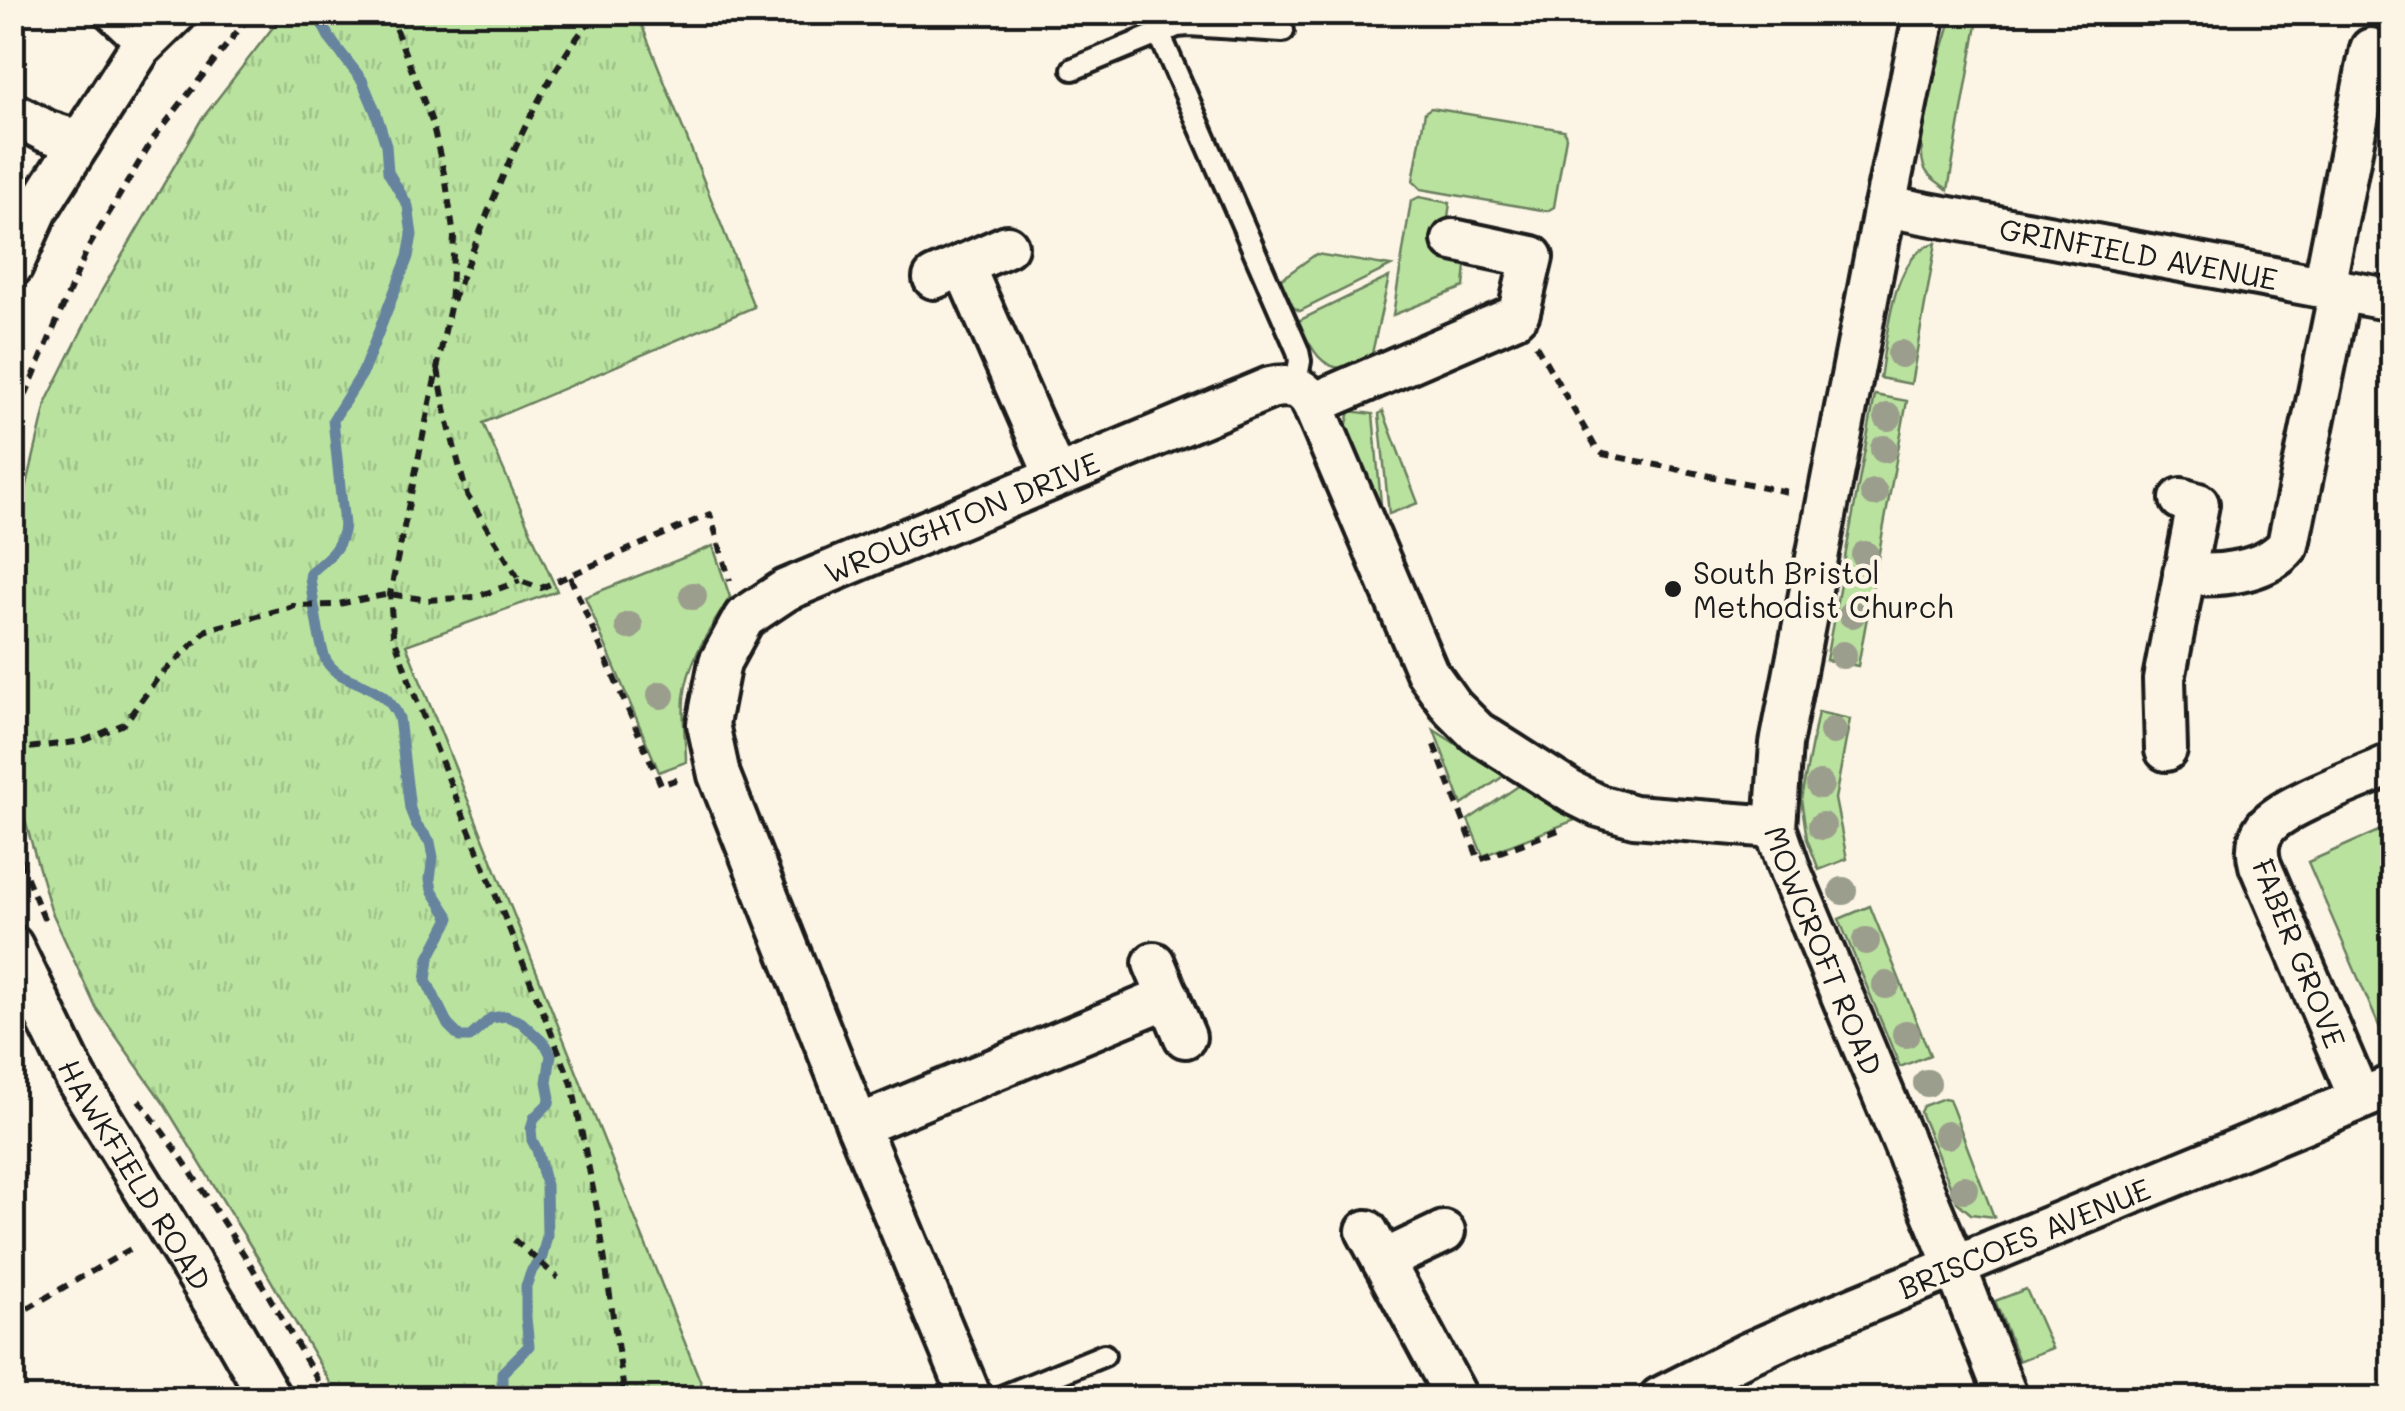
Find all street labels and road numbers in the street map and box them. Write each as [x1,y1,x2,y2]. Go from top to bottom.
street label: GRINFIELD AVENUE [1996,208,2281,298]
street label: WROUGHTON DRIVE [818,442,1105,592]
street label: MOWCROFT ROAD [1756,820,1893,1081]
street label: FABER GROVE [2244,853,2356,1053]
street label: HAWKFIELD ROAD [50,1052,222,1297]
street label: BRISCOES AVENUE [1892,1168,2156,1307]

